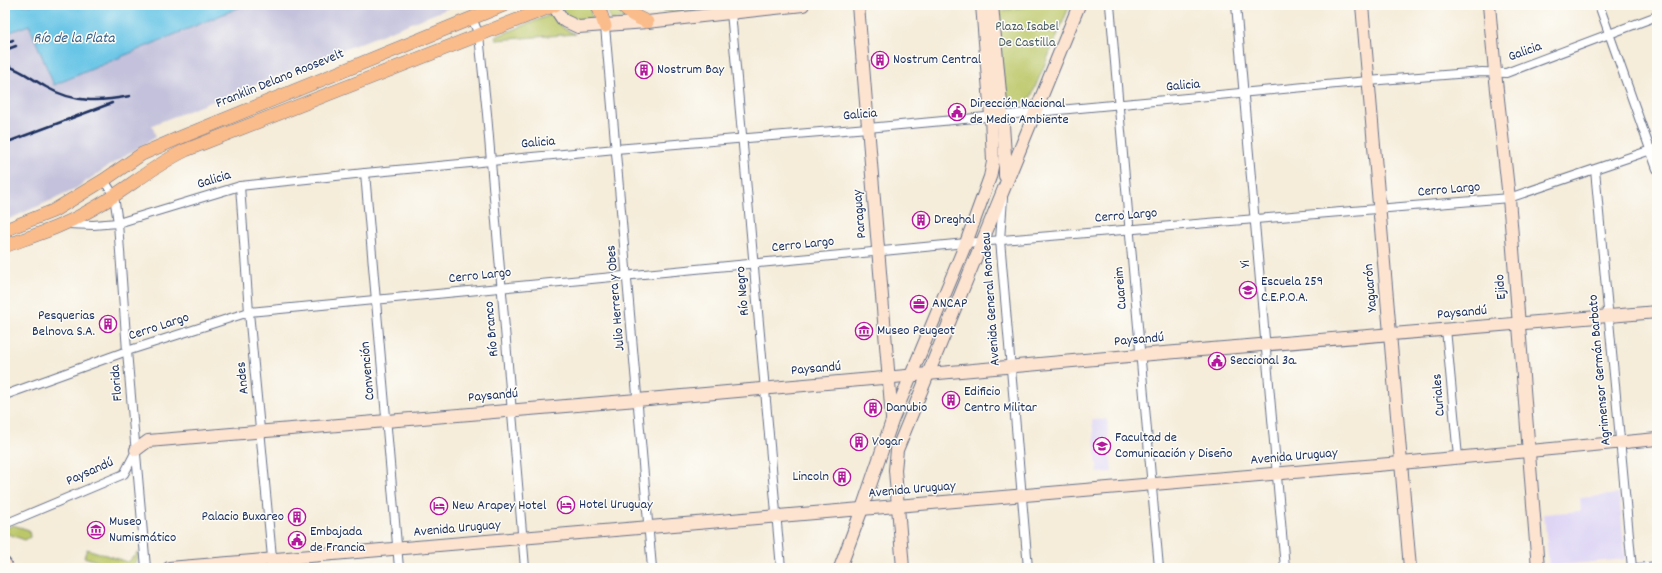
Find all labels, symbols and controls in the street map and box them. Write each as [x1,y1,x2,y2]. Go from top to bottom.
park label: Plaza Isabel De Castilla [995,17,1060,53]
water label: Río de la Plata [33,28,116,50]
street label: Galicia [1505,37,1545,67]
street label: Franklin Delano Roosevelt [213,44,347,114]
building icon: Nostrum Central [870,50,890,70]
place label: Nostrum Central [893,50,982,70]
building icon: Nostrum Bay [634,60,654,80]
place label: Nostrum Bay [657,60,724,80]
street label: Galicia [1165,75,1201,97]
place label: Dirección Nacional de Medio Ambiente [970,94,1069,130]
public building icon: Dirección Nacional de Medio Ambiente [947,102,967,122]
street label: Galicia [842,104,878,126]
street label: Galicia [520,132,556,154]
street label: Galicia [195,165,234,195]
street label: Cerro Largo [1417,177,1481,203]
street label: Paraguay [848,188,872,239]
street label: Cerro Largo [1094,203,1158,229]
building icon: Dreghal [911,210,931,230]
place label: Dreghal [934,210,976,230]
street label: Avenida General Rondeau [976,231,1006,367]
street label: Cerro Largo [771,232,835,258]
street label: Julio Herrera y Obes [601,244,631,352]
street label: Yi [1236,259,1256,269]
street label: Cerro Largo [448,263,512,289]
street label: Yaguarón [1359,263,1383,313]
street label: Río Negro [731,265,755,317]
street label: Cuareim [1109,266,1133,310]
place label: Escuela 259 C.E.P.O.A. [1261,272,1323,308]
street label: Ejido [1490,274,1512,300]
school or university icon: Escuela 259 C.E.P.O.A. [1238,280,1258,300]
office icon: ANCAP [909,294,929,314]
place label: ANCAP [932,294,967,314]
street label: Agrimensor Germán Barbato [1583,294,1617,446]
street label: Río Branco [480,300,504,358]
street label: Paysandú [1436,301,1488,325]
place label: Pesquerias Belnova S.A. [32,306,95,342]
street label: Cerro Largo [126,308,192,346]
building icon: Pesquerias Belnova S.A. [98,314,118,334]
museum icon: Museo Peugeot [854,321,874,341]
place label: Museo Peugeot [877,321,955,341]
street label: Paysandú [1113,328,1165,352]
street label: Convención [355,341,381,401]
public building icon: Seccional 3a. [1207,351,1227,371]
place label: Seccional 3a. [1230,351,1297,371]
street label: Paysandú [790,357,842,381]
street label: Andes [231,361,255,395]
street label: Florida [105,363,129,402]
street label: Curiales [1427,373,1451,417]
place label: Edificio Centro Militar [964,382,1038,418]
street label: Paysandú [467,384,519,408]
building icon: Edificio Centro Militar [941,390,961,410]
building icon: Danubio [863,398,883,418]
place label: Danubio [886,398,927,418]
place label: Facultad de Comunicación y Diseño [1115,428,1233,464]
building icon: Vogar [849,432,869,452]
place label: Vogar [872,432,904,452]
school or university icon: Facultad de Comunicación y Diseño [1092,436,1112,456]
street label: Avenida Uruguay [1250,443,1339,471]
street label: Paysandú [63,453,117,491]
place label: Lincoln [793,467,829,487]
building icon: Lincoln [832,467,852,487]
street label: Avenida Uruguay [868,476,957,504]
hotel icon: Hotel Uruguay [556,495,576,515]
place label: Hotel Uruguay [579,495,653,515]
hotel icon: New Arapey Hotel [429,496,449,516]
place label: New Arapey Hotel [452,496,547,516]
place label: Palacio Buxareo [202,507,284,527]
building icon: Palacio Buxareo [287,507,307,527]
place label: Museo Numismático [109,512,176,548]
street label: Avenida Uruguay [413,515,502,543]
museum icon: Museo Numismático [86,520,106,540]
place label: Embajada de Francia [310,522,366,558]
public building icon: Embajada de Francia [287,530,307,550]

